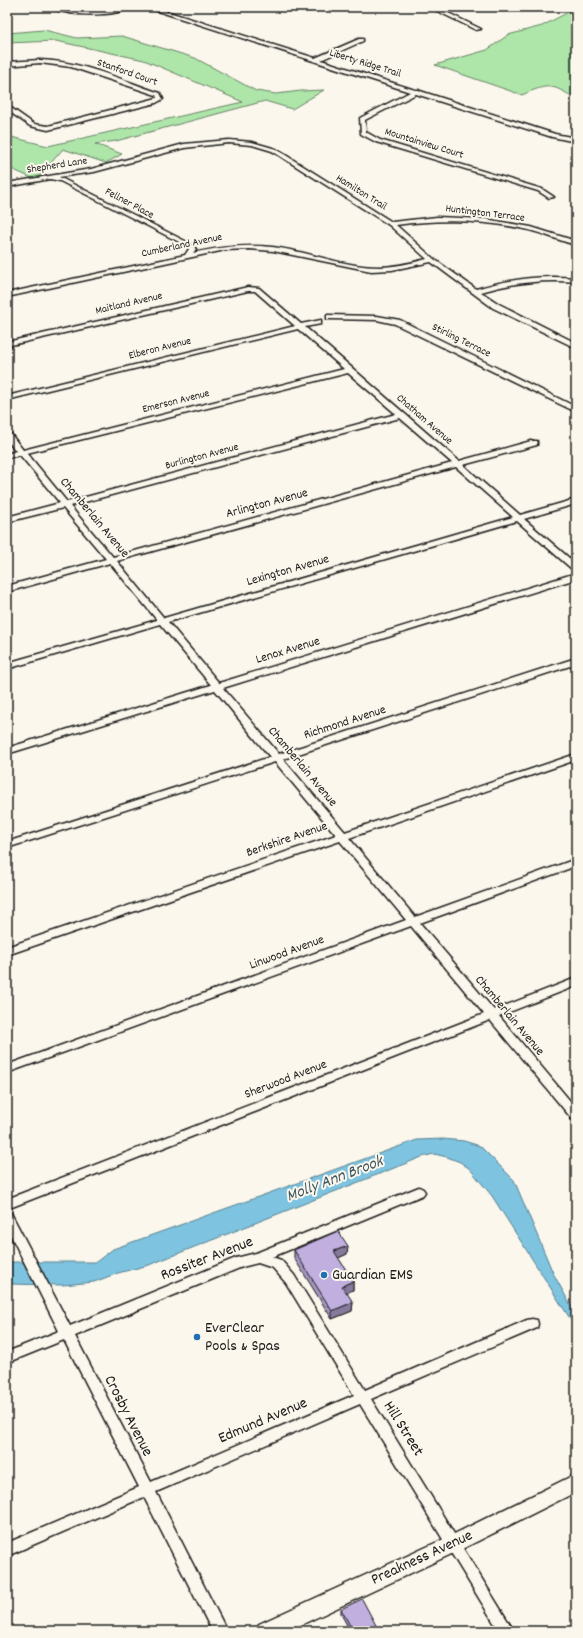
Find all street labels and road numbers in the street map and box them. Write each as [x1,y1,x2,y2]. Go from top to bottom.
street label: Liberty Ridge Trail [327,45,403,83]
street label: Stanford Court [95,55,159,91]
street label: Mountainview Court [383,124,465,164]
street label: Shepherd Lane [26,153,89,179]
street label: Hamilton Trail [332,171,390,215]
street label: Fellner Place [102,184,157,224]
street label: Huntington Terrace [444,201,526,227]
street label: Cumberland Avenue [140,230,224,262]
street label: Maitland Avenue [94,288,164,319]
street label: Stirling Terrace [429,320,493,362]
street label: Elberon Avenue [127,333,193,364]
street label: Emerson Avenue [141,386,211,418]
street label: Chatham Avenue [392,391,456,449]
street label: Burlington Avenue [164,439,241,474]
street label: Chamberlain Avenue [55,474,133,563]
street label: Arlington Avenue [224,484,310,524]
street label: Lexington Avenue [244,550,332,592]
street label: Lenox Avenue [254,632,323,670]
street label: Richmond Avenue [302,701,389,745]
street label: Chamberlain Avenue [263,723,341,812]
street label: Berkshire Avenue [244,817,331,863]
street label: Linwood Avenue [247,931,327,975]
street label: Chamberlain Avenue [470,972,548,1061]
street label: Sherwood Avenue [242,1055,330,1104]
street label: Rossiter Avenue [157,1231,257,1287]
street label: Crosby Avenue [98,1371,158,1461]
street label: Edmund Avenue [215,1392,311,1450]
street label: Hill Street [377,1397,429,1461]
street label: Preakness Avenue [367,1524,477,1592]

